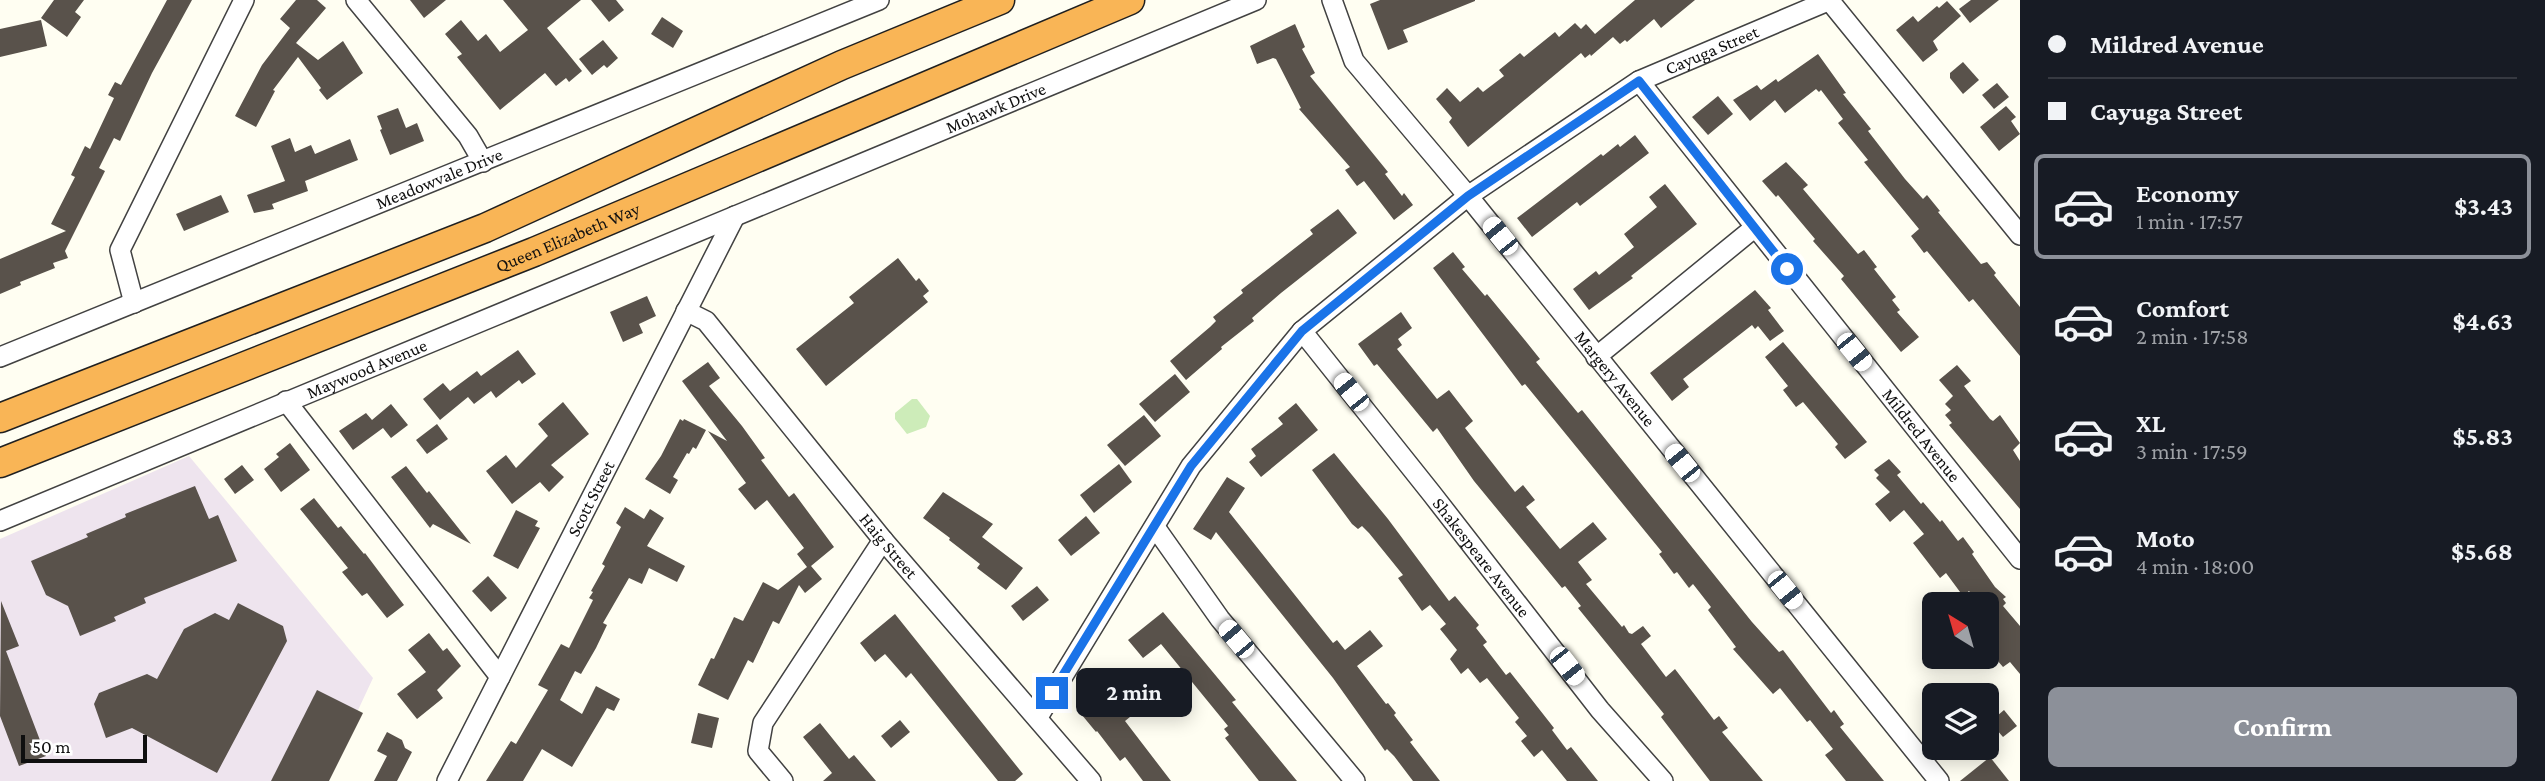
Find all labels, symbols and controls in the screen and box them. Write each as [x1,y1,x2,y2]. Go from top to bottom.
street label: Cayuga Street [1662,21,1762,79]
text: Mildred Avenue [2090,30,2264,59]
street label: Mohawk Drive [943,78,1049,138]
text: Cayuga Street [2090,97,2242,126]
street label: Meadowvale Drive [373,144,505,213]
icon: car [2052,175,2115,238]
text: Economy [2136,179,2239,208]
text: $3.43 [2454,192,2513,221]
street label: Queen Elizabeth Way [493,198,643,276]
text: 1 min · 17:57 [2136,208,2243,234]
car [1479,213,1522,259]
route start [1771,253,1803,285]
icon: car [2052,290,2115,353]
text: Comfort [2136,294,2229,323]
text: $4.63 [2453,307,2513,336]
text: 2 min · 17:58 [2136,323,2249,349]
street label: Margery Avenue [1571,327,1660,431]
car [1833,329,1876,375]
street label: Maywood Avenue [304,335,430,403]
car [1330,369,1373,415]
street label: Mildred Avenue [1878,385,1965,486]
icon: car [2052,405,2115,468]
text: XL [2136,409,2165,438]
text: $5.83 [2452,422,2513,451]
text: 3 min · 17:59 [2136,438,2248,464]
car [1661,440,1704,486]
street label: Scott Street [563,456,619,540]
street label: Shakespeare Avenue [1429,494,1534,621]
street label: Haig Street [855,509,922,583]
icon: car [2052,520,2115,583]
text: Moto [2136,524,2195,553]
text: $5.68 [2451,537,2513,566]
text: 4 min · 18:00 [2136,553,2254,579]
car [1764,567,1807,613]
north arrow [1922,592,1998,668]
map controls [1922,592,1999,760]
car [1215,616,1258,662]
car [1546,643,1589,689]
callout: 2 min [1076,668,1192,718]
route end [1036,677,1068,709]
text: 2 min [1106,679,1162,705]
button: layers [1922,683,1999,760]
button: Confirm [2048,687,2517,767]
scale bar [21,732,147,764]
text: 50 m [32,736,71,757]

